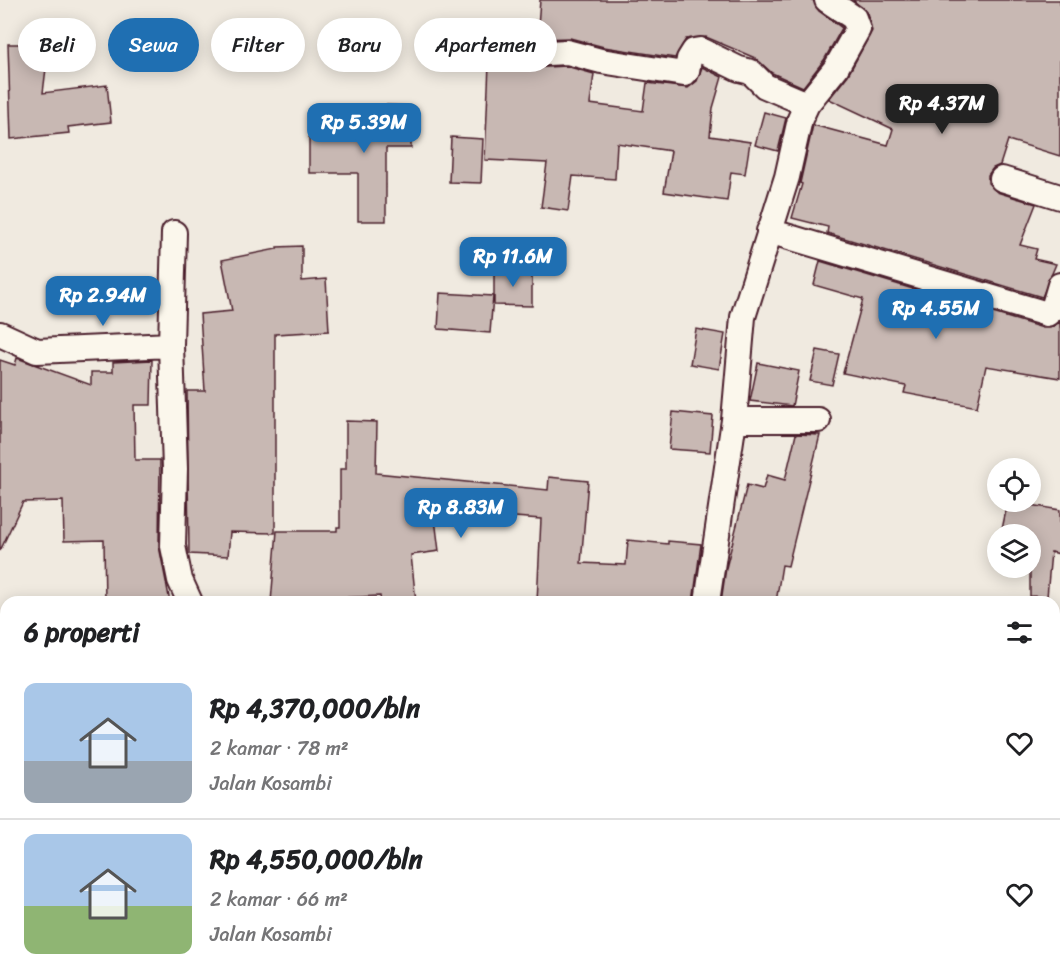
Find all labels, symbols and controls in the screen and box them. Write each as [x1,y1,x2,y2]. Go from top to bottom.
chip: Beli [18,18,96,72]
chip: Sewa [108,18,199,72]
chip: Filter [211,18,305,72]
chip: Baru [317,18,402,72]
chip: Apartemen [414,18,557,72]
pin: Rp 4.37M [880,84,1004,135]
text: Rp 4.37M [899,86,985,121]
pin: Rp 5.39M [302,103,426,154]
text: Rp 5.39M [321,105,407,140]
pin: Rp 11.6M [451,237,575,288]
text: Rp 11.6M [474,239,552,274]
pin: Rp 2.94M [41,276,165,327]
text: Rp 2.94M [60,278,146,313]
pin: Rp 4.55M [874,289,998,340]
text: Rp 4.55M [892,291,980,326]
map controls [987,458,1041,578]
button: locate [987,458,1041,512]
pin: Rp 8.83M [399,488,523,539]
text: Rp 8.83M [418,490,504,525]
button: layers [987,524,1041,578]
text: 6 properti [24,609,139,655]
icon: filters [1003,616,1036,649]
text: Rp 4,370,000/bln [210,685,420,731]
icon: home [72,707,144,779]
icon: heart [1003,727,1036,760]
text: 2 kamar · 78 m² [210,731,349,766]
text: Jalan Kosambi [210,766,332,801]
text: Rp 4,550,000/bln [210,836,423,882]
icon: home [72,858,144,930]
icon: heart [1003,878,1036,911]
text: 2 kamar · 66 m² [210,882,348,917]
text: Jalan Kosambi [210,917,332,952]

